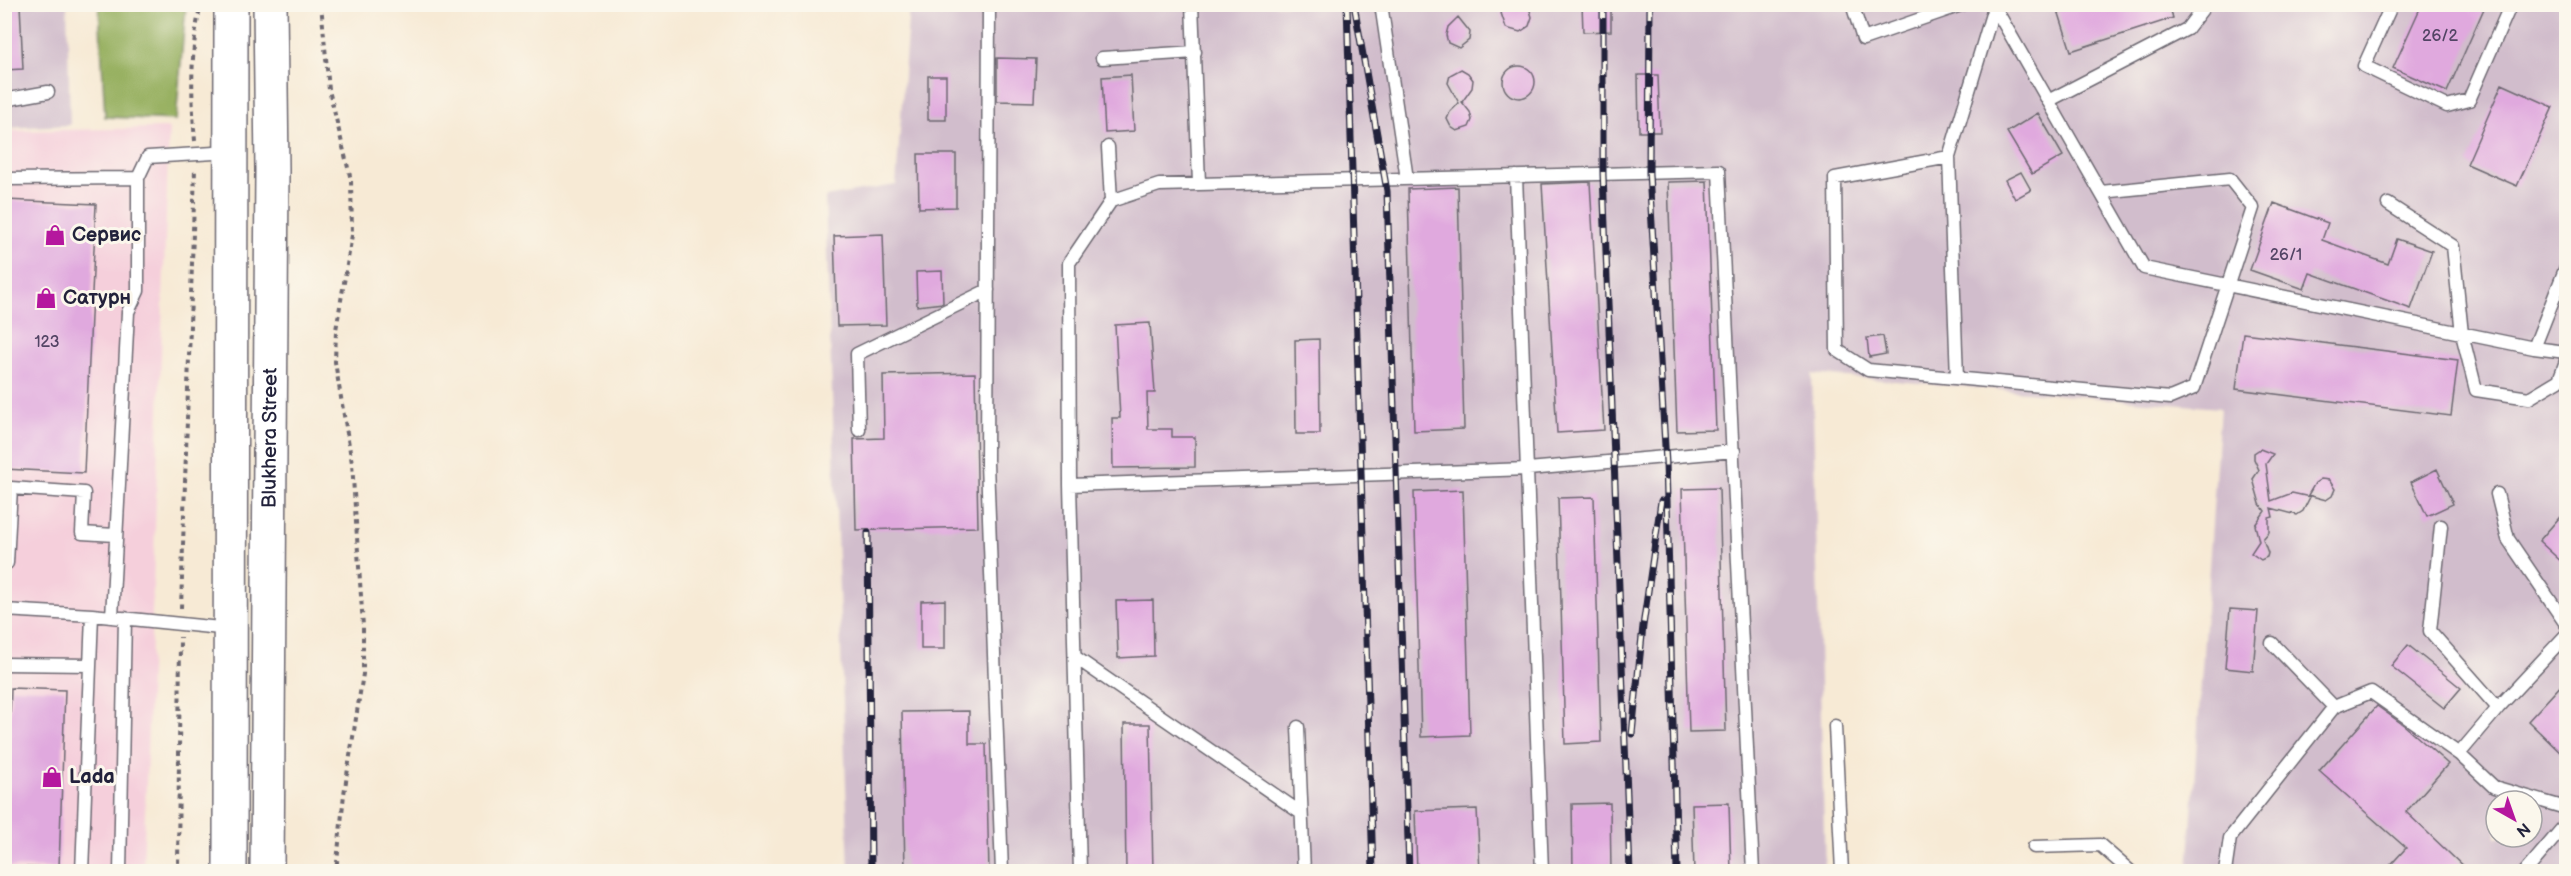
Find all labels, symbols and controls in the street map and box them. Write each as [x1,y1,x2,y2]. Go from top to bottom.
house number: 26/2 [2422,27,2459,46]
shop icon: Сервис [43,223,67,247]
place label: Сервис [72,223,141,247]
house number: 26/1 [2270,246,2302,265]
shop icon: Сатурн [34,286,58,310]
place label: Сатурн [63,286,131,310]
house number: 123 [34,333,60,352]
street label: Blukhera Street [258,368,283,508]
shop icon: Lada [40,765,64,789]
place label: Lada [69,765,115,789]
north arrow [2484,789,2544,849]
text: N [2512,818,2533,840]

